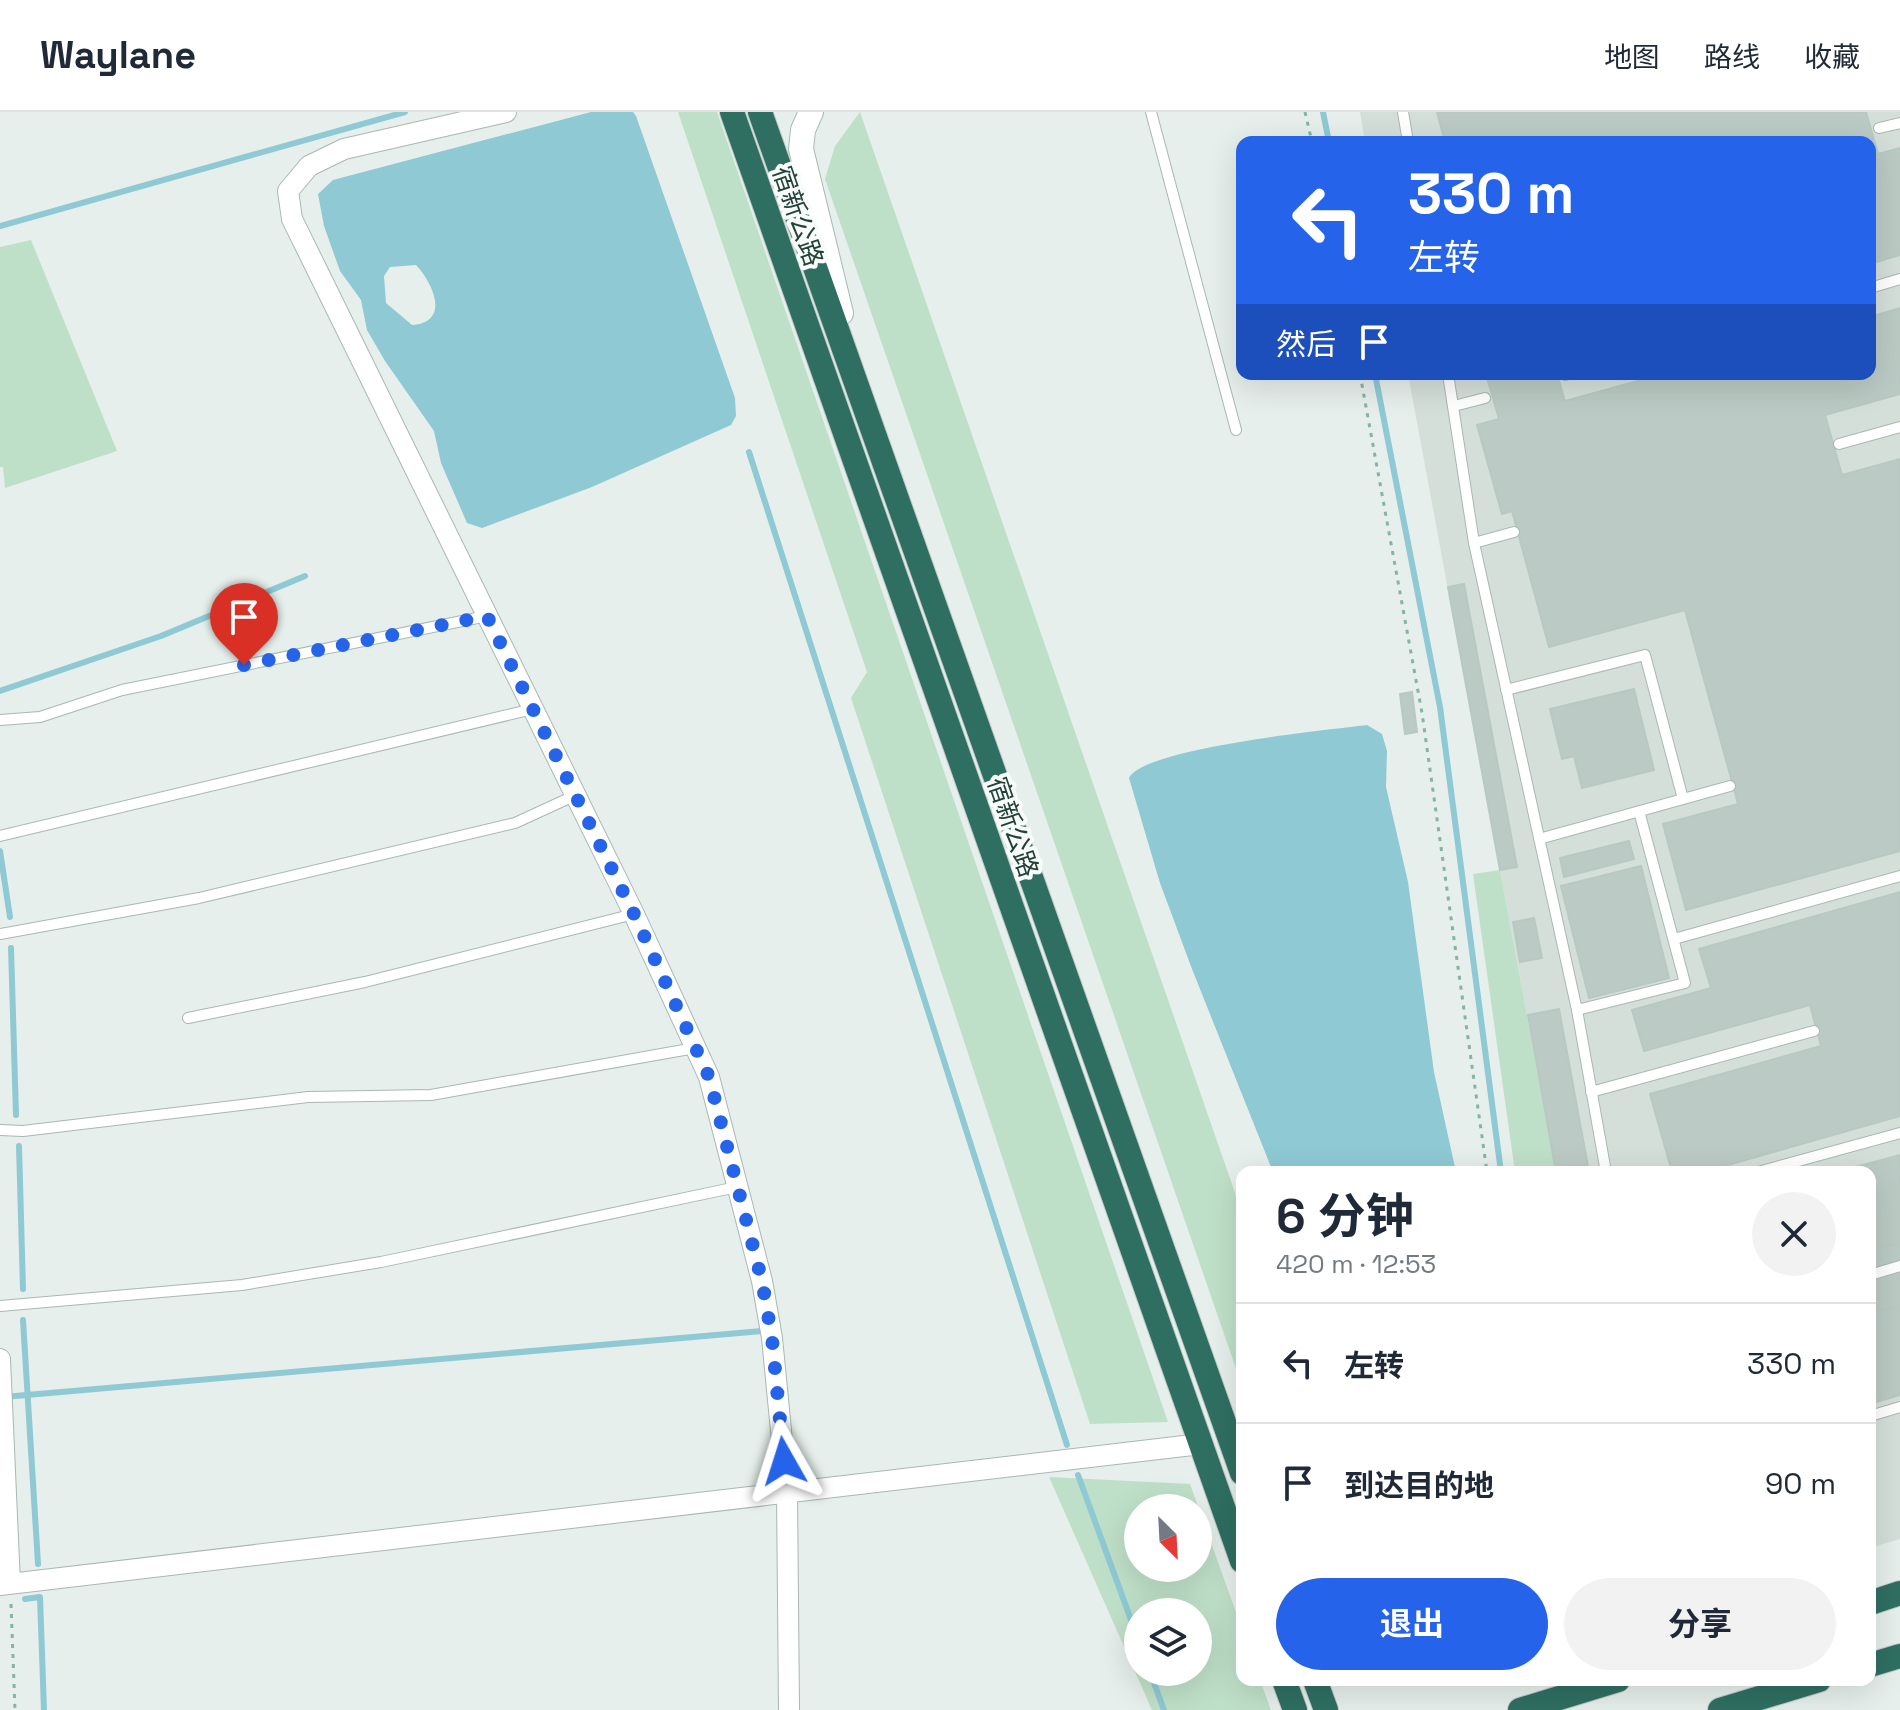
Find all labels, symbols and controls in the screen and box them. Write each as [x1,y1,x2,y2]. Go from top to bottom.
text: Waylane [40,31,196,79]
text: 地图 [1604,39,1660,75]
text: 路线 [1704,39,1760,75]
text: 收藏 [1804,39,1860,75]
text: 330 m [1408,158,1574,229]
street label: 宿新公路 [765,161,831,271]
icon: left [1276,168,1380,272]
text: 左转 [1408,235,1480,281]
icon: arrive [1352,320,1396,364]
text: 然后 [1276,325,1336,364]
pin [210,583,278,665]
icon: arrive [222,595,266,639]
street label: 宿新公路 [980,772,1046,882]
text: 6 分钟 [1276,1186,1414,1247]
button: close [1752,1192,1836,1276]
text: 420 m · 12:53 [1276,1247,1436,1281]
icon: left [1276,1341,1320,1385]
text: 330 m [1747,1344,1836,1383]
text: 左转 [1344,1346,1404,1385]
position arrow [742,1419,826,1503]
icon: arrive [1276,1461,1320,1505]
text: 90 m [1765,1464,1836,1503]
text: 到达目的地 [1344,1466,1494,1505]
north arrow [1124,1494,1212,1582]
map controls [1124,1494,1212,1686]
button: 退出 [1276,1578,1548,1670]
button: 分享 [1564,1578,1836,1670]
button: layers [1124,1598,1212,1686]

